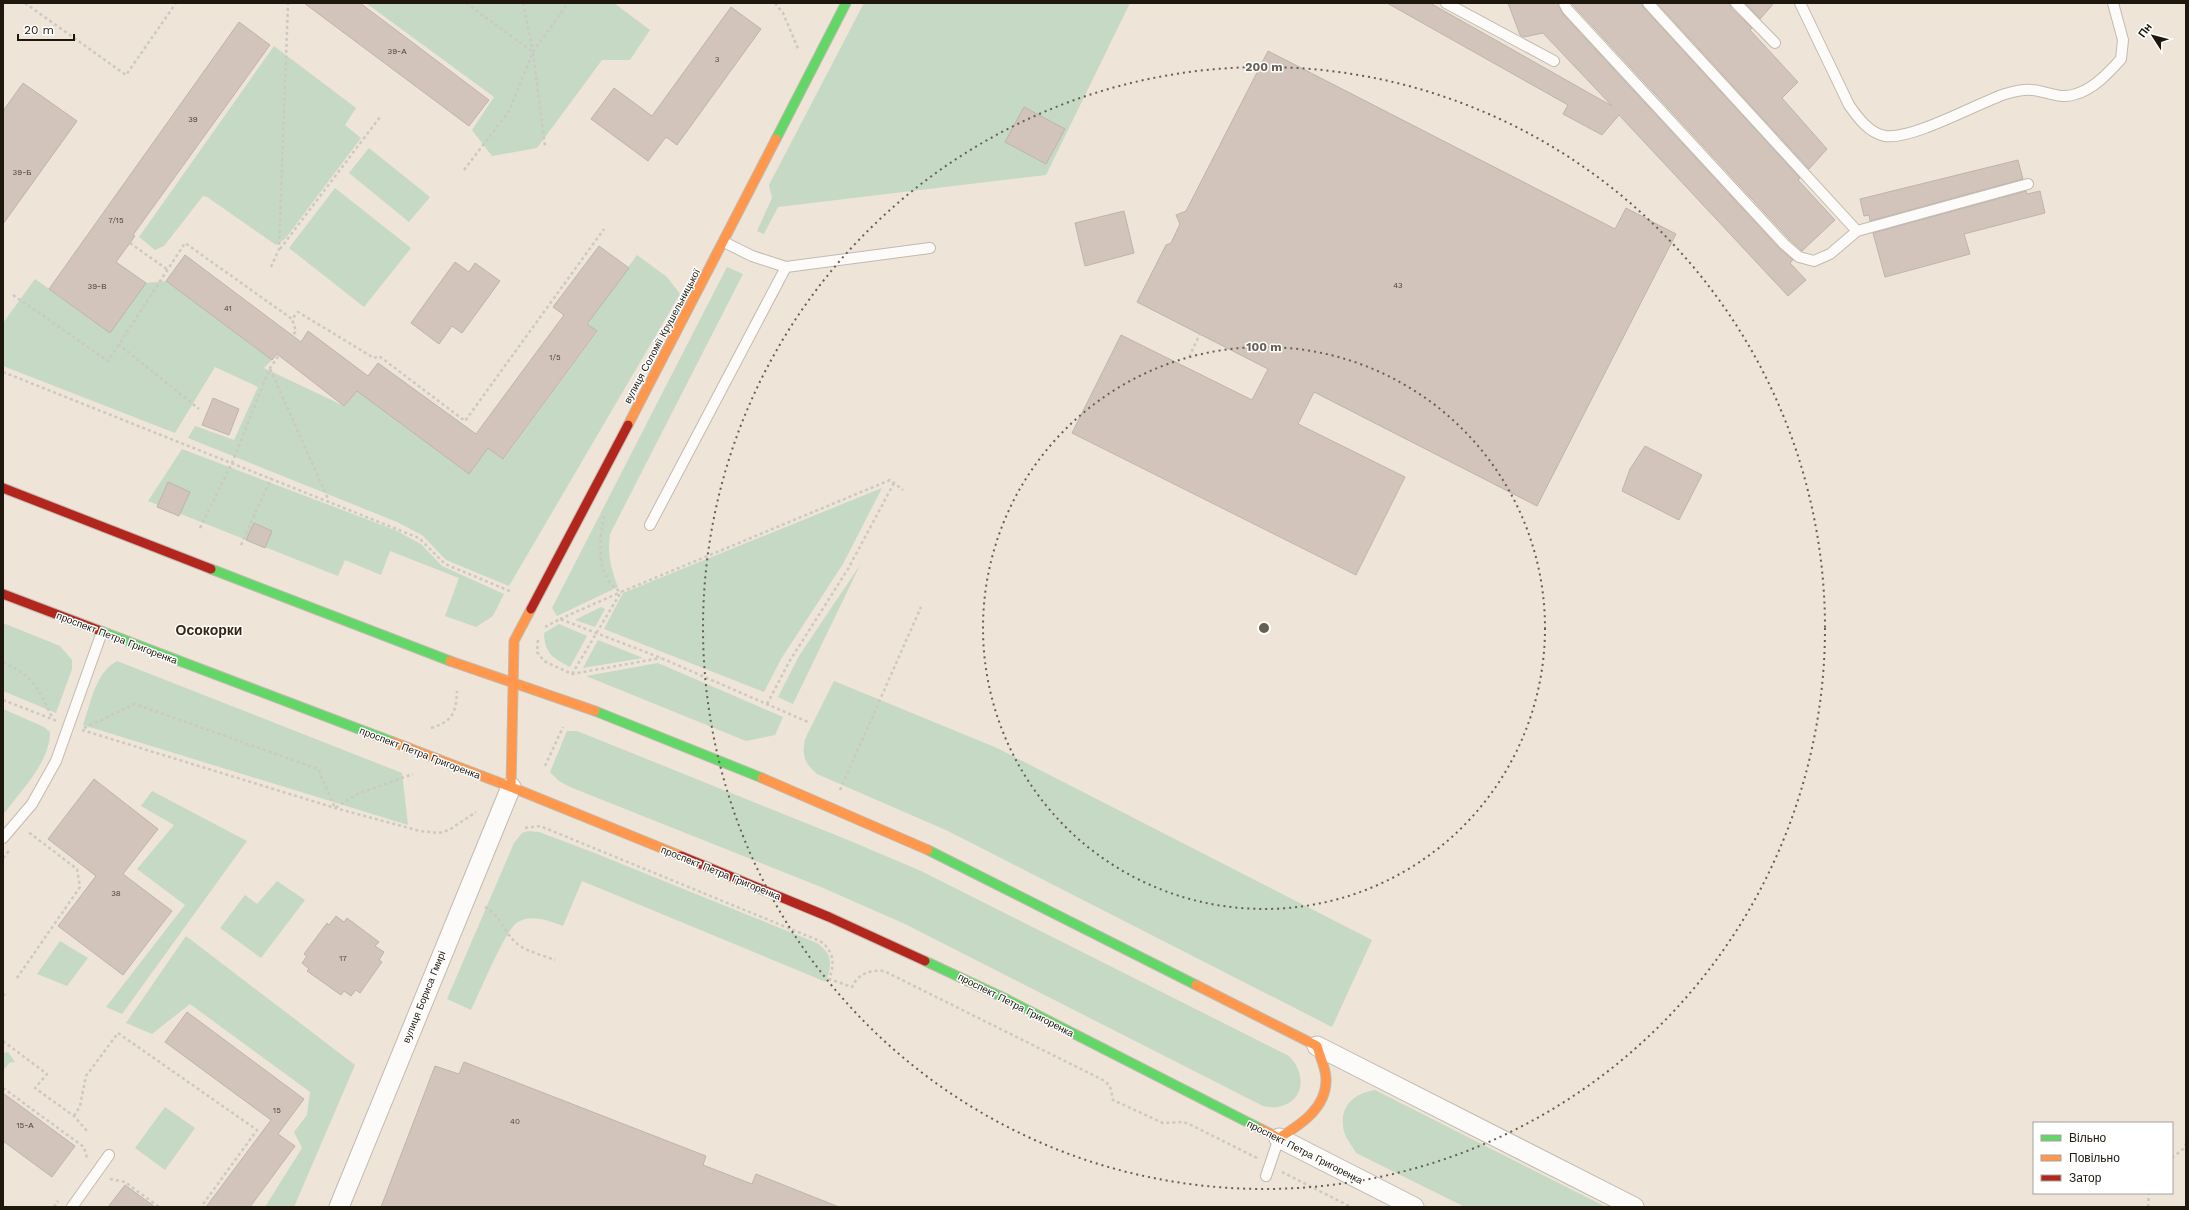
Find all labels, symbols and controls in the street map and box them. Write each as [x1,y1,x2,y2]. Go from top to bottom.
scale bar [18,16,74,42]
north arrow [2133,16,2173,56]
text: Пн [2136,21,2155,40]
text: 20 m [24,23,54,37]
house number: 39-А [387,47,407,56]
house number: 3 [715,55,720,64]
text: 200 m [1245,60,1283,74]
house number: 39 [188,115,198,124]
house number: 39-Б [13,168,31,177]
house number: 7/15 [108,216,124,225]
street label: вулиця Соломії Крушельницької [622,267,702,405]
house number: 43 [1393,281,1403,290]
house number: 39-В [87,282,107,291]
house number: 41 [224,304,232,313]
text: 100 m [1246,340,1282,354]
house number: 1/5 [549,353,561,362]
street label: проспект Петра Григоренка [55,610,179,666]
centre of rings [1257,621,1271,635]
district label: Осокорки [176,622,242,638]
street label: проспект Петра Григоренка [358,725,482,781]
street label: проспект Петра Григоренка [659,844,783,902]
house number: 38 [111,889,121,898]
street label: вулиця Бориса Гмирі [401,949,447,1045]
house number: 17 [339,954,347,963]
street label: проспект Петра Григоренка [956,971,1076,1039]
house number: 15 [273,1106,281,1115]
house number: 40 [510,1117,520,1126]
street label: проспект Петра Григоренка [1245,1118,1365,1186]
house number: 15-А [16,1121,34,1130]
legend [2033,1122,2173,1194]
text: Вільно [2069,1131,2107,1145]
text: Повільно [2069,1151,2120,1165]
text: Затор [2069,1171,2102,1185]

